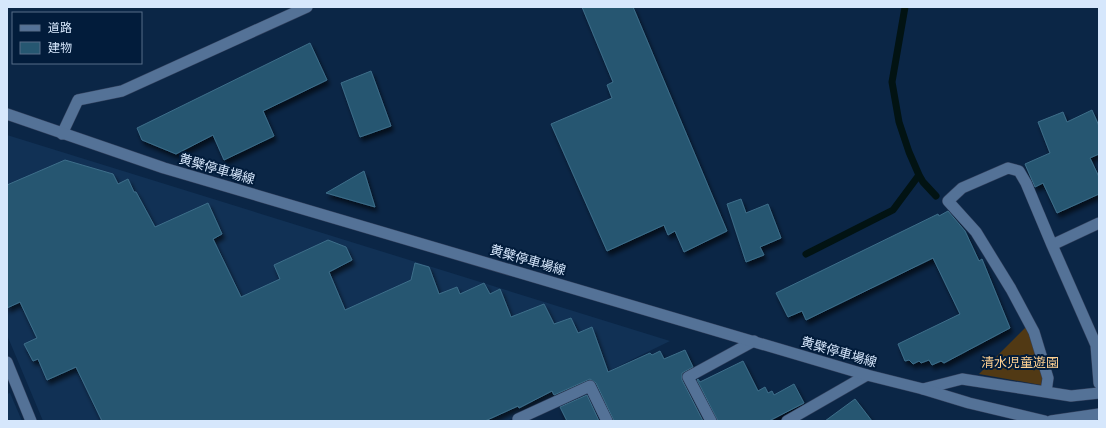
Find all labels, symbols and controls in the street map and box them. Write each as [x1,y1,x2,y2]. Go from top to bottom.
legend [12,12,142,64]
text: 道路 [48,20,72,35]
text: 建物 [48,40,72,55]
street label: 黄檗停車場線 [177,150,257,188]
street label: 黄檗停車場線 [488,241,568,279]
street label: 黄檗停車場線 [799,333,879,371]
park label: 清水児童遊園 [981,354,1059,371]

